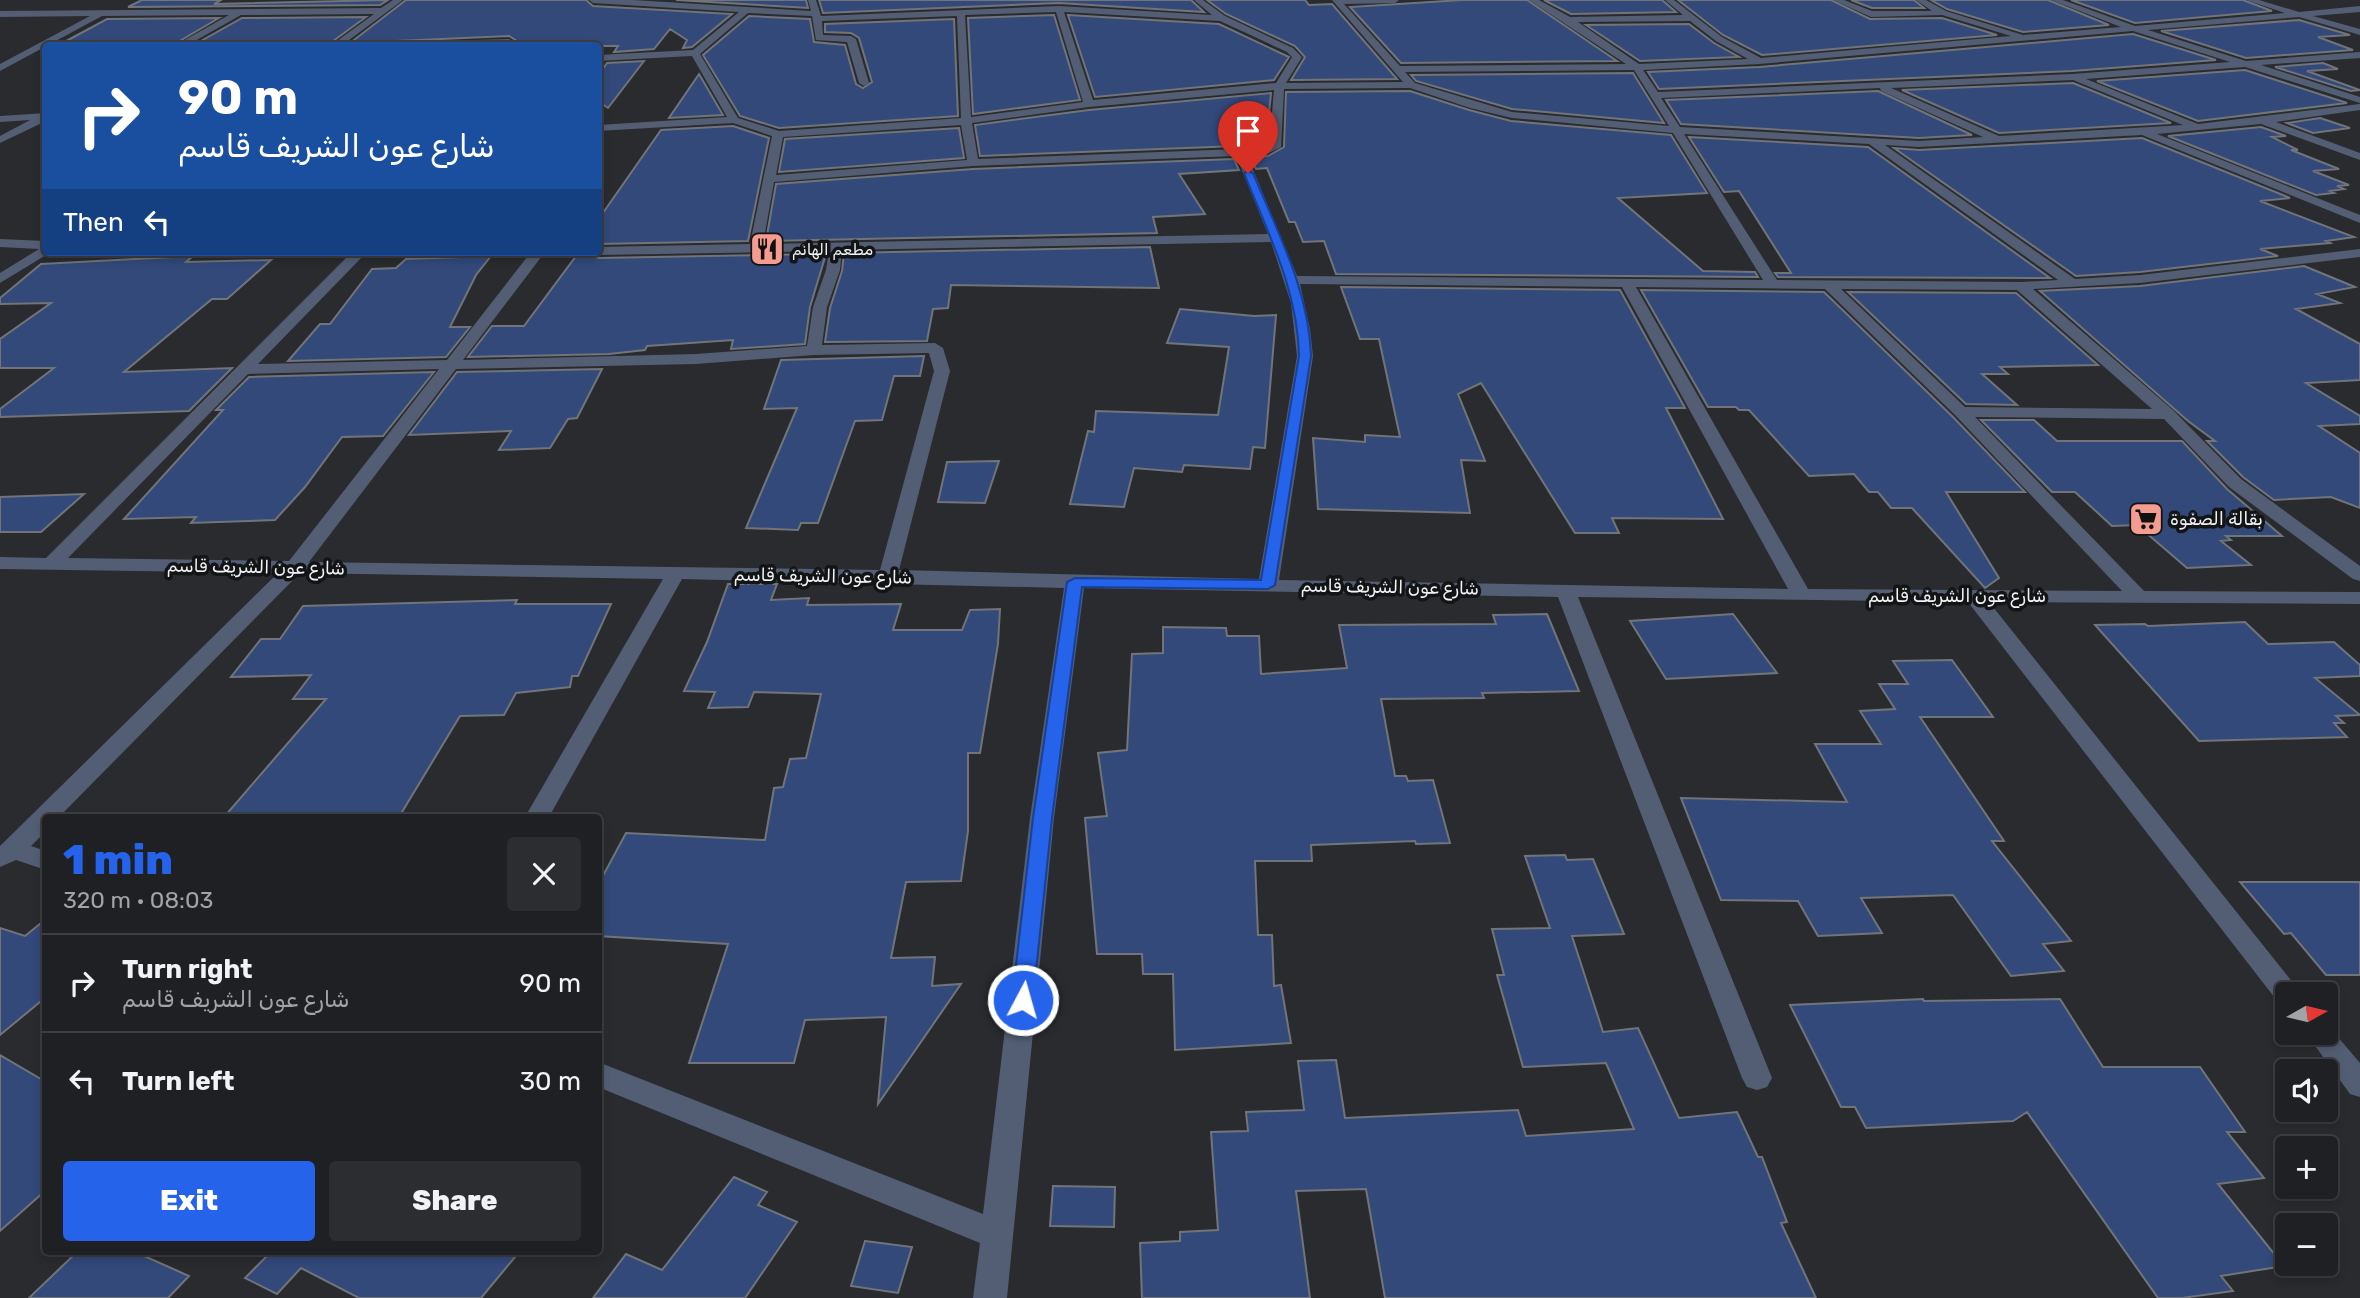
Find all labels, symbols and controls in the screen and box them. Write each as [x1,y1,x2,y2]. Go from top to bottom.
text: 90 m [178,68,298,126]
icon: right [63,70,154,161]
pin [1218,101,1278,173]
icon: arrive [1229,112,1267,150]
text: شارع عون الشريف قاسم [178,127,495,165]
icon: left [138,203,176,241]
text: Then [63,207,124,238]
restaurant icon: مطعم الهانم [748,230,786,268]
place label: مطعم الهانم [792,240,873,260]
supermarket icon: بقالة الصفوة [2127,500,2165,538]
place label: بقالة الصفوة [2170,508,2263,530]
street label: شارع عون الشريف قاسم [167,554,345,581]
street label: شارع عون الشريف قاسم [734,563,912,590]
street label: شارع عون الشريف قاسم [1301,574,1479,601]
street label: شارع عون الشريف قاسم [1868,585,2046,608]
text: 1 min [63,835,173,885]
button: close [507,837,581,911]
text: 320 m · 08:03 [63,886,213,914]
text: Turn right [122,954,252,985]
position arrow [986,963,1060,1037]
icon: right [63,964,101,1002]
text: 90 m [520,968,581,999]
north arrow [2275,982,2338,1045]
map controls [2275,982,2338,1276]
text: شارع عون الشريف قاسم [122,985,350,1013]
button: sound [2275,1059,2338,1122]
icon: left [63,1062,101,1100]
text: Turn left [122,1066,234,1097]
text: 30 m [519,1066,581,1097]
button: + [2275,1136,2338,1199]
button: Exit [63,1161,315,1241]
button: Share [329,1161,581,1241]
button: − [2275,1213,2338,1276]

